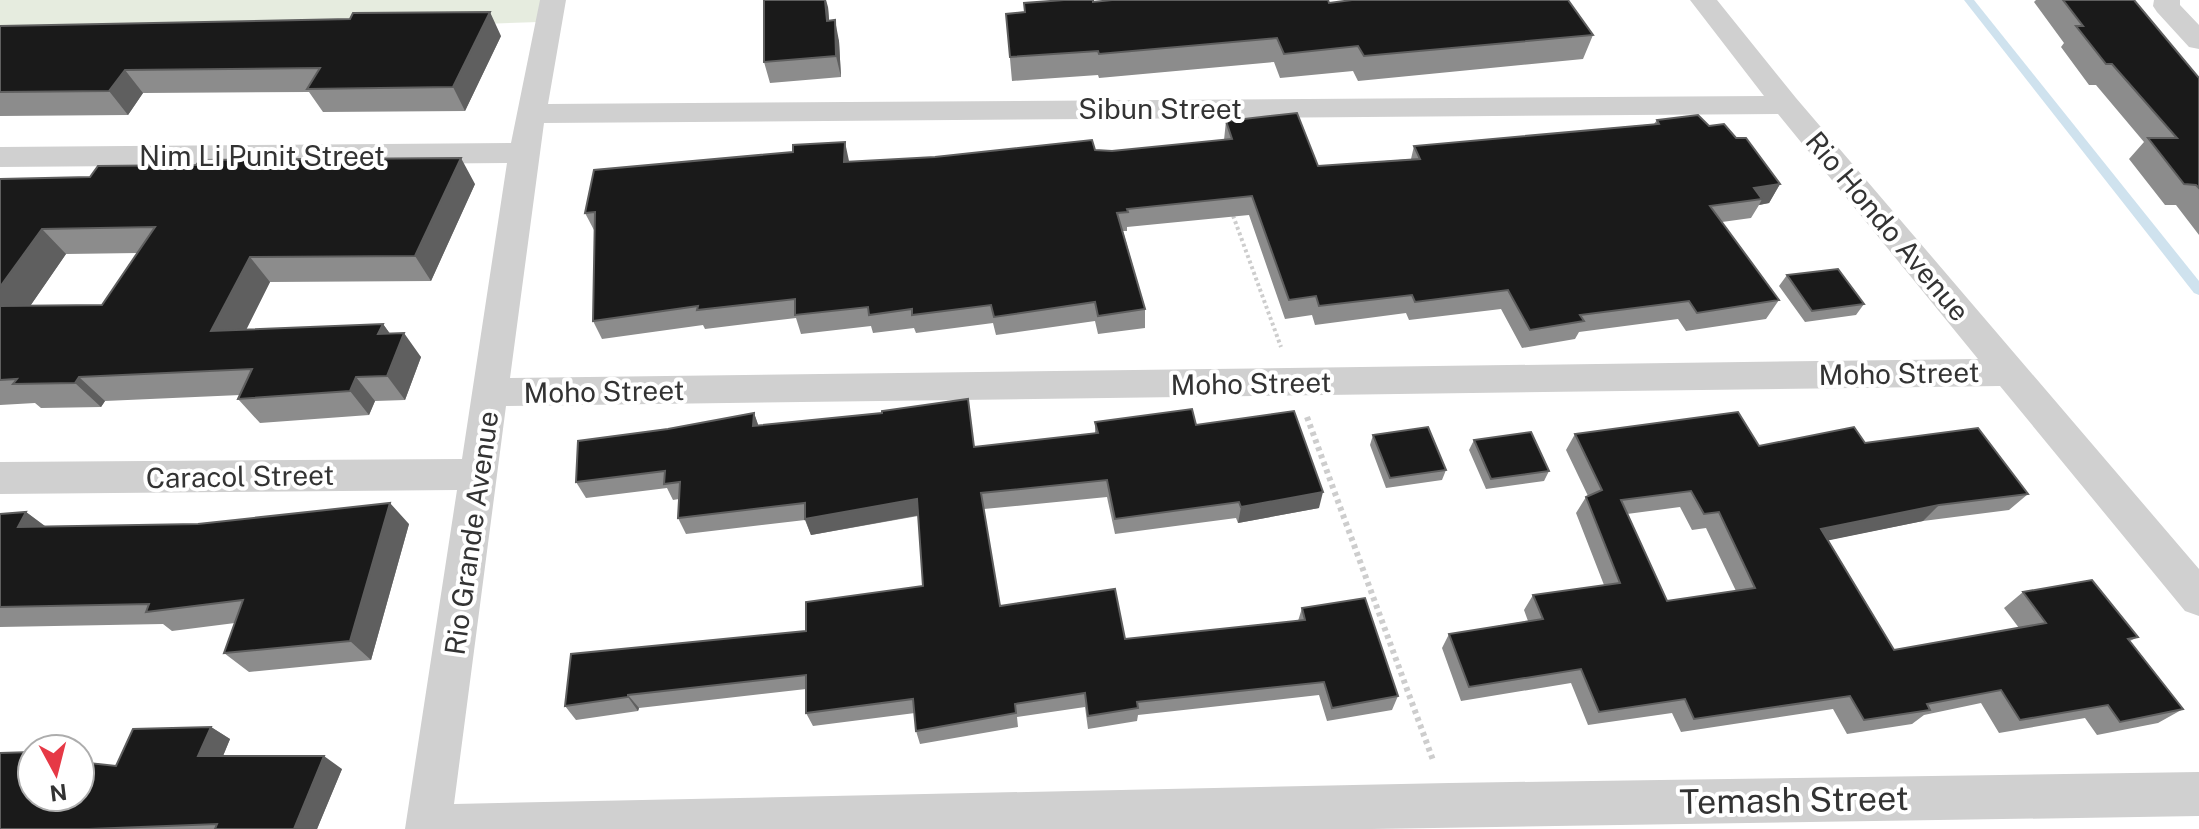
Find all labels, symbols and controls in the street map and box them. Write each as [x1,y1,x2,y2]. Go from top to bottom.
street label: Sibun Street [1078,92,1242,125]
street label: Rio Hondo Avenue [1799,125,1977,327]
street label: Nim Li Punit Street [139,139,385,172]
street label: Moho Street [1818,355,1980,391]
street label: Moho Street [1170,365,1332,401]
street label: Moho Street [523,373,685,409]
street label: Rio Grande Avenue [438,409,504,657]
street label: Caracol Street [145,458,335,494]
north arrow [16,733,96,813]
street label: Temash Street [1679,778,1909,822]
text: N [48,779,69,807]

